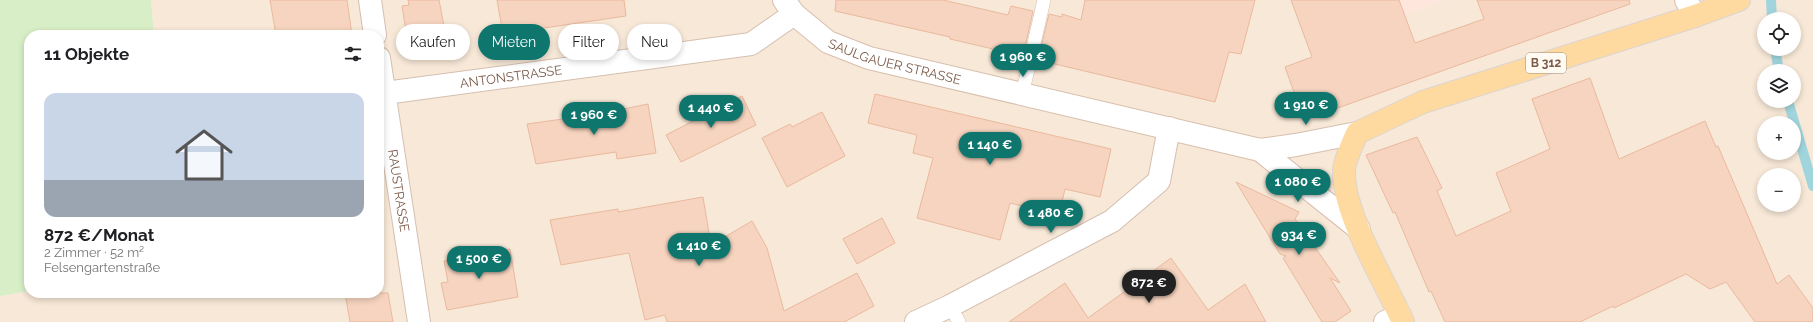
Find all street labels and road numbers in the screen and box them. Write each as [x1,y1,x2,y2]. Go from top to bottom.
street label: SAULGAUER STRASSE [826,35,963,87]
road number: B 312 [1526,53,1566,73]
street label: ANTONSTRASSE [459,62,563,90]
street label: RAUSTRASSE [385,148,413,233]

